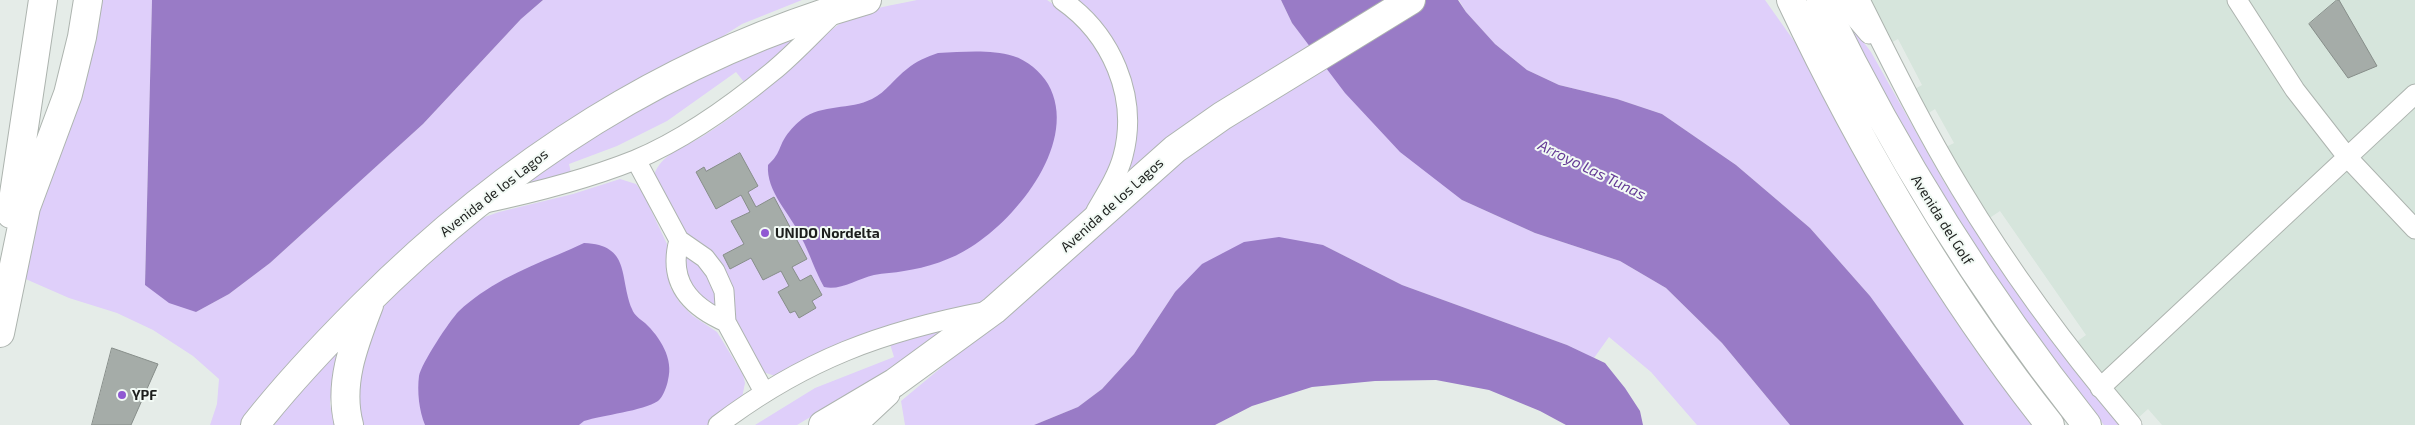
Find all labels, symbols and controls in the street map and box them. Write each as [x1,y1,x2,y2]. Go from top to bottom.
water label: Arroyo Las Tunas [1535,136,1649,204]
street label: Avenida de los Lagos [437,146,551,240]
street label: Avenida de los Lagos [1057,154,1167,256]
street label: Avenida del Golf [1908,172,1976,268]
place label: UNIDO Nordelta [775,225,880,241]
marker: UNIDO Nordelta [759,227,771,239]
place label: YPF [132,387,157,403]
marker: YPF [116,389,128,401]

